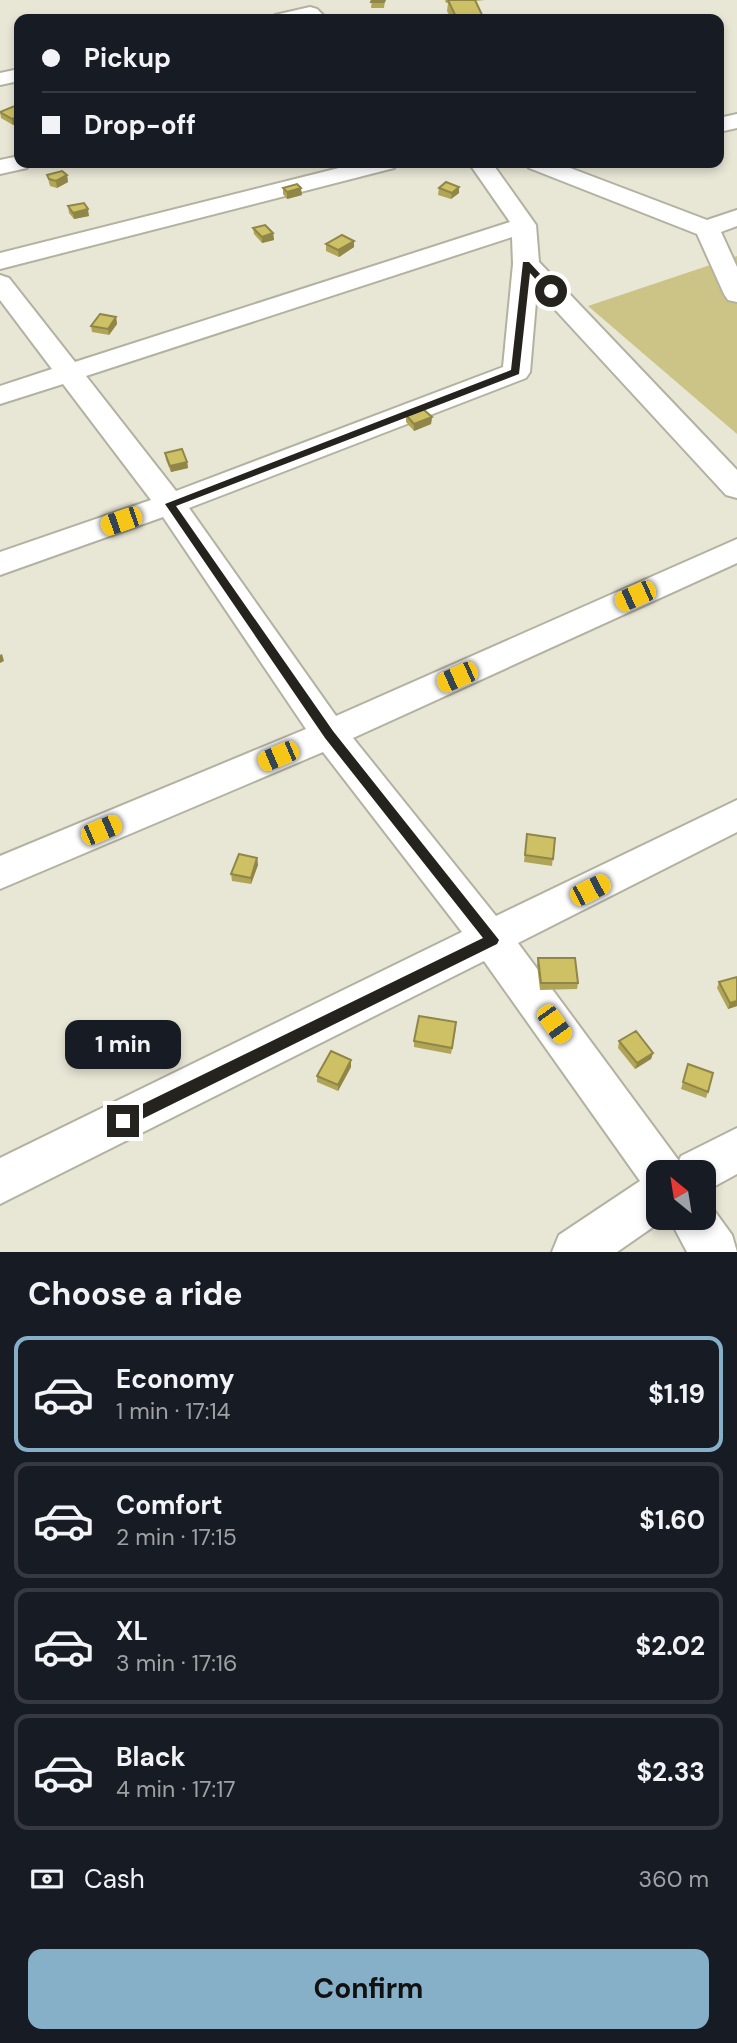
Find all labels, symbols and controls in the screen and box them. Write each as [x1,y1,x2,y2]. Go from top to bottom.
text: Pickup [84,41,171,75]
text: Drop-off [84,108,196,142]
route start [535,275,567,307]
car [98,504,145,538]
car [612,578,659,614]
car [434,659,481,695]
car [255,738,302,774]
car [78,812,125,848]
car [567,871,614,909]
car [534,1001,575,1047]
callout: 1 min [65,1020,181,1068]
text: 1 min [95,1029,151,1059]
route end [107,1105,139,1137]
north arrow [646,1160,716,1230]
map controls [646,1160,716,1230]
text: Choose a ride [28,1273,243,1315]
text: Economy [116,1362,234,1396]
icon: car [32,1363,95,1426]
text: $1.19 [648,1377,705,1411]
text: 1 min · 17:14 [116,1396,231,1426]
text: Comfort [116,1488,222,1522]
icon: car [32,1489,95,1552]
text: $1.60 [639,1503,705,1537]
text: 2 min · 17:15 [116,1522,237,1552]
text: XL [116,1614,148,1648]
icon: car [32,1615,95,1678]
text: $2.02 [636,1629,705,1663]
text: 3 min · 17:16 [116,1648,237,1678]
text: Black [116,1740,186,1774]
icon: car [32,1741,95,1804]
text: $2.33 [636,1755,705,1789]
text: 4 min · 17:17 [116,1774,236,1804]
icon: cash [28,1860,66,1898]
text: Cash [84,1862,145,1896]
text: 360 m [639,1864,709,1894]
button: Confirm [28,1949,709,2029]

